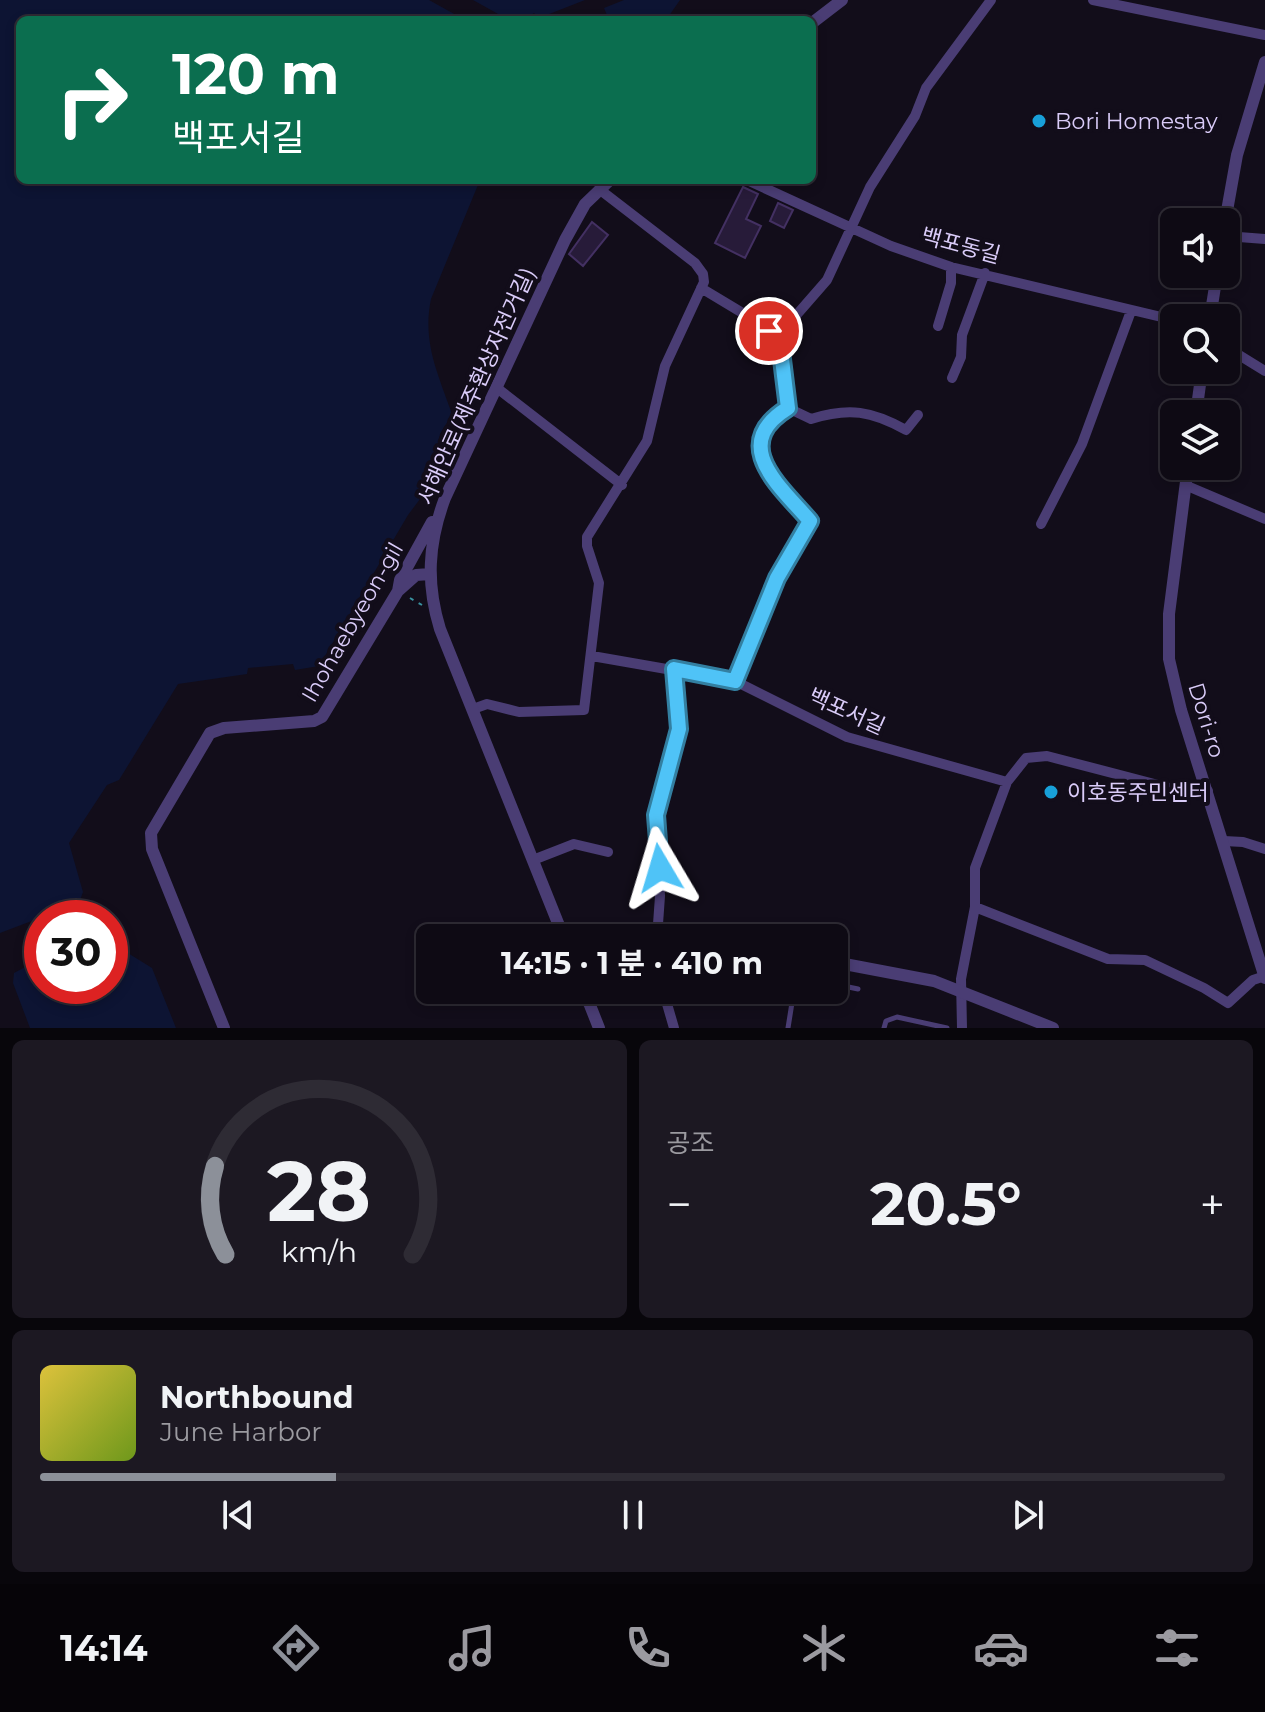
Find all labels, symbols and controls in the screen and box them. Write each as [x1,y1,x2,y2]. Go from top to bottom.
text: 120 m [172,40,340,108]
icon: right [40,48,144,152]
place label: Bori Homestay [1055,108,1218,135]
marker: Bori Homestay [1030,112,1048,130]
text: 백포서길 [172,115,304,159]
map controls [1160,208,1240,480]
button: sound [1160,208,1240,288]
street label: 백포동길 [918,222,1003,269]
street label: 서해안로(제주환상자전거길) [412,263,541,509]
pin [735,297,803,365]
button: search [1160,304,1240,384]
icon: arrive [747,309,791,353]
button: layers [1160,400,1240,480]
street label: Ihohaebyeon-gil [296,538,409,707]
street label: Dori-ro [1182,679,1231,761]
street label: 백포서길 [804,683,889,740]
place label: 이호동주민센터 [1067,779,1209,806]
marker: 이호동주민센터 [1042,783,1060,801]
position arrow [618,826,702,910]
speed limit sign: 30 [24,900,128,1004]
text: 14:15 · 1 분 · 410 m [501,945,763,982]
text: 공조 [667,1127,714,1159]
text: 28 [267,1140,371,1242]
text: 20.5° [870,1167,1021,1240]
text: − [667,1177,692,1231]
text: + [1200,1177,1225,1231]
text: km/h [281,1234,357,1269]
text: Northbound [160,1379,354,1416]
text: June Harbor [160,1416,322,1448]
icon: previous [216,1493,260,1537]
icon: pause [611,1493,655,1537]
icon: next [1006,1493,1050,1537]
icon: directions [268,1620,324,1676]
icon: music [444,1620,500,1676]
icon: phone [620,1620,676,1676]
icon: climate [796,1620,852,1676]
icon: car [973,1620,1029,1676]
icon: filters [1149,1620,1205,1676]
text: 14:14 [60,1626,148,1670]

